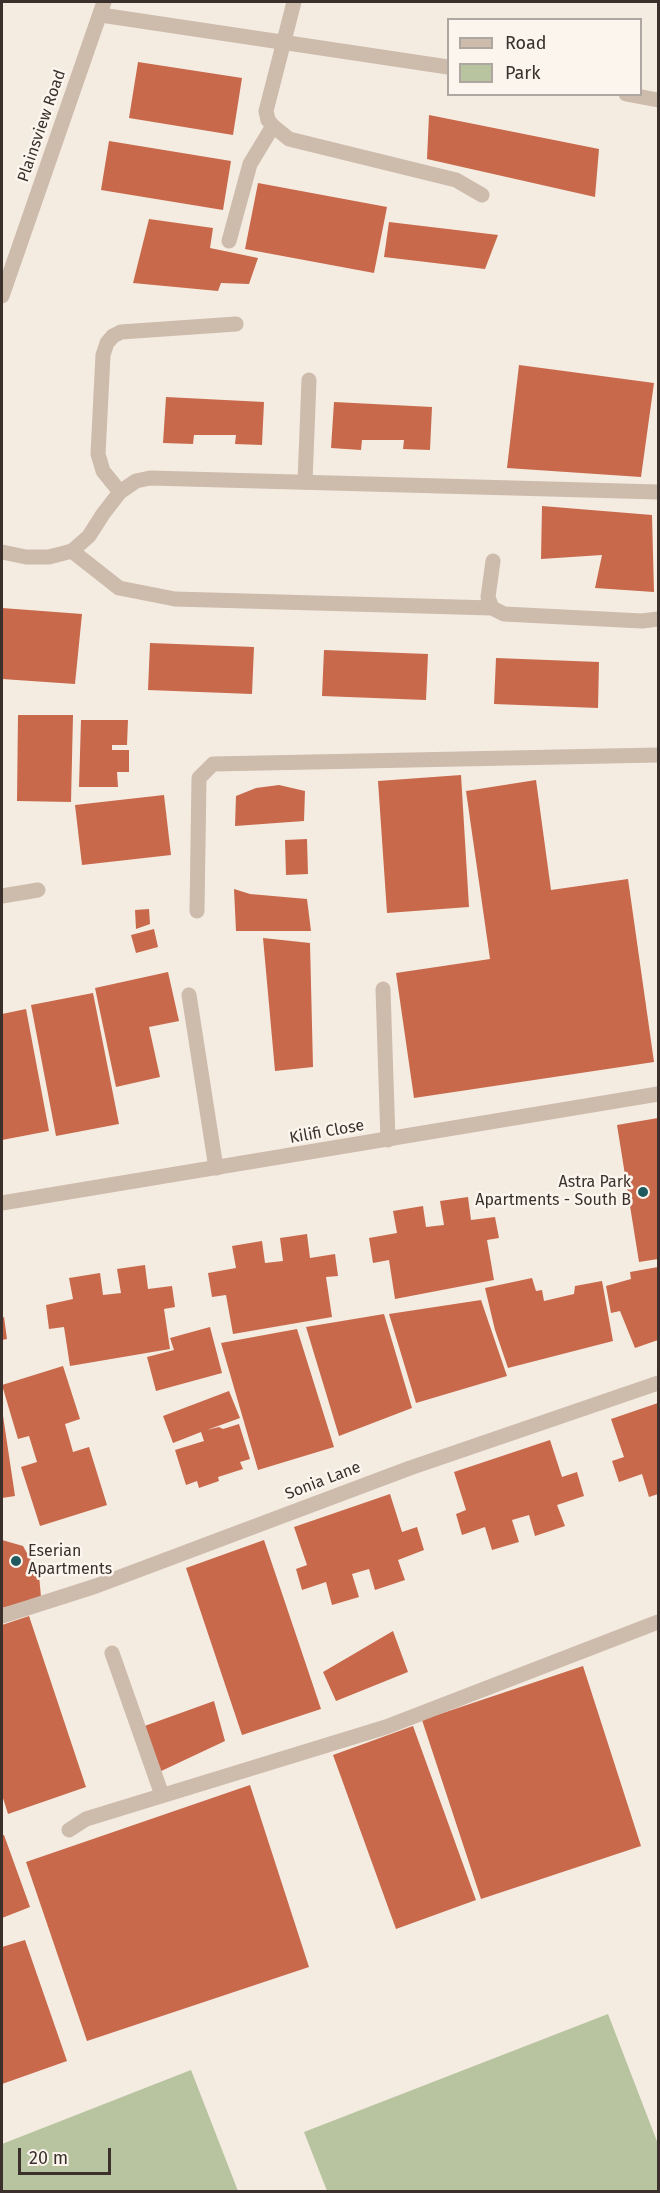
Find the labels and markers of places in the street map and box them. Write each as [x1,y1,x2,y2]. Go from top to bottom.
place label: Astra Park Apartments - South B [475,1173,631,1211]
marker: Astra Park Apartments - South B [636,1185,650,1199]
place label: Eserian Apartments [28,1542,112,1580]
marker: Eserian Apartments [9,1554,23,1568]

